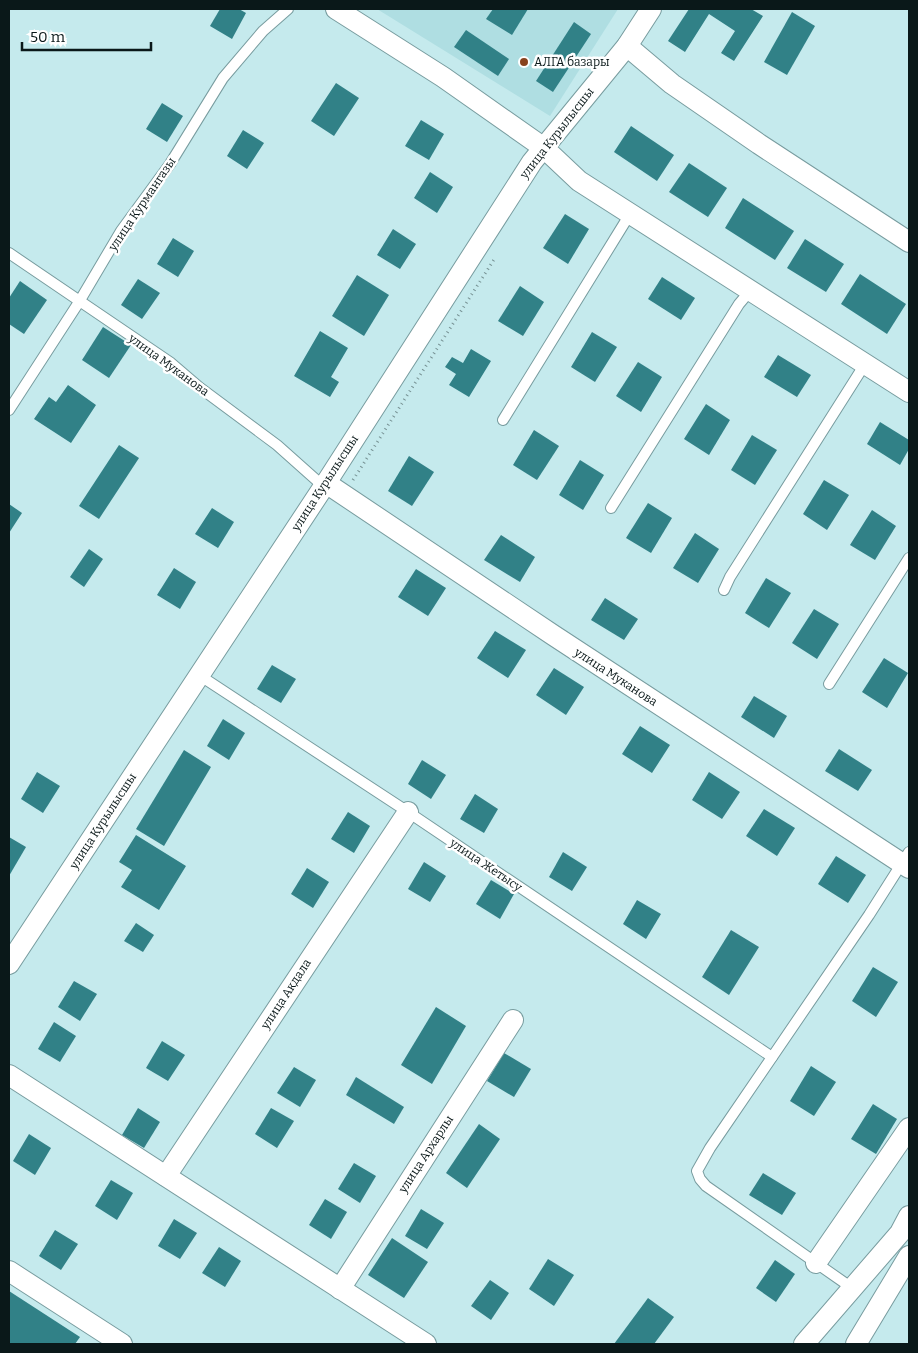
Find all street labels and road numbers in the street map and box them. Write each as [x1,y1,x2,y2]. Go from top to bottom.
street label: улица Курылысшы [517,84,597,182]
street label: улица Курмангазы [105,154,179,254]
street label: улица Муканова [125,331,212,399]
street label: улица Курылысшы [288,432,361,534]
street label: улица Муканова [571,644,660,709]
street label: улица Курылысшы [66,770,139,872]
street label: улица Жетысу [446,835,525,895]
street label: улица Акдала [258,956,314,1033]
street label: улица Архарлы [395,1112,456,1196]

